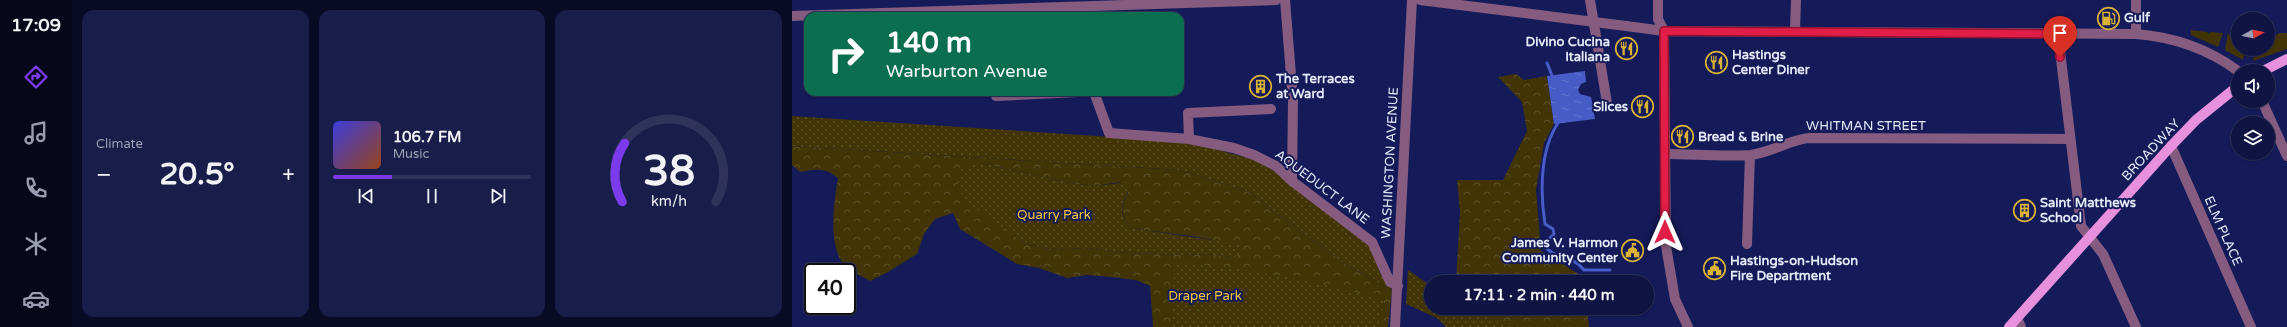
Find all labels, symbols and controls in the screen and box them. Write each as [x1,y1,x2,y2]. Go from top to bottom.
fuel station icon: Gulf [2096,5,2122,31]
place label: Gulf [2124,10,2151,26]
north arrow [2231,12,2275,56]
map controls [2231,12,2275,160]
text: 17:09 [11,14,61,36]
pin [2043,16,2077,57]
icon: arrive [2049,22,2071,44]
text: 140 m [886,26,972,60]
icon: right [820,28,872,80]
place label: Divino Cucina Italiana [1526,34,1610,65]
restaurant icon: Divino Cucina Italiana [1613,36,1639,62]
place label: Hastings Center Diner [1732,47,1811,78]
restaurant icon: Hastings Center Diner [1703,49,1729,75]
text: Warburton Avenue [886,60,1047,82]
icon: directions [22,63,50,91]
button: sound [2231,64,2275,108]
place label: The Terraces at Ward [1275,71,1355,102]
building icon: The Terraces at Ward [1247,73,1273,99]
street label: WASHINGTON AVENUE [1378,87,1402,239]
restaurant icon: Slices [1630,94,1656,120]
place label: Slices [1593,99,1628,115]
street label: BROADWAY [2118,116,2184,184]
button: layers [2231,116,2275,160]
street label: WHITMAN STREET [1806,118,1926,134]
icon: music [22,119,50,147]
restaurant icon: Bread & Brine [1670,124,1696,150]
text: 106.7 FM [393,128,462,146]
place label: Bread & Brine [1698,129,1784,145]
text: Climate [96,136,143,152]
text: Music [393,146,429,162]
text: 38 [643,146,695,196]
street label: AQUEDUCT LANE [1272,146,1372,228]
text: 20.5° [159,156,235,193]
text: − [96,162,112,188]
text: + [282,162,295,188]
icon: phone [22,174,50,202]
icon: previous [355,185,377,207]
icon: pause [421,185,443,207]
icon: next [487,185,509,207]
text: km/h [651,192,687,209]
street label: ELM PLACE [2201,194,2245,268]
place label: Saint Matthews School [2040,195,2136,226]
building icon: Saint Matthews School [2012,197,2038,223]
park label: Quarry Park [1017,207,1091,223]
position arrow [1644,211,1686,253]
icon: climate [22,230,50,258]
place label: James V. Harmon Community Center [1502,235,1619,266]
public building icon: James V. Harmon Community Center [1620,237,1646,263]
place label: Hastings-on-Hudson Fire Department [1730,253,1858,284]
public building icon: Hastings-on-Hudson Fire Department [1701,255,1727,281]
speed limit sign: 40 [804,263,856,315]
icon: car [22,285,50,313]
text: 17:11 · 2 min · 440 m [1464,286,1614,304]
park label: Draper Park [1168,288,1242,304]

